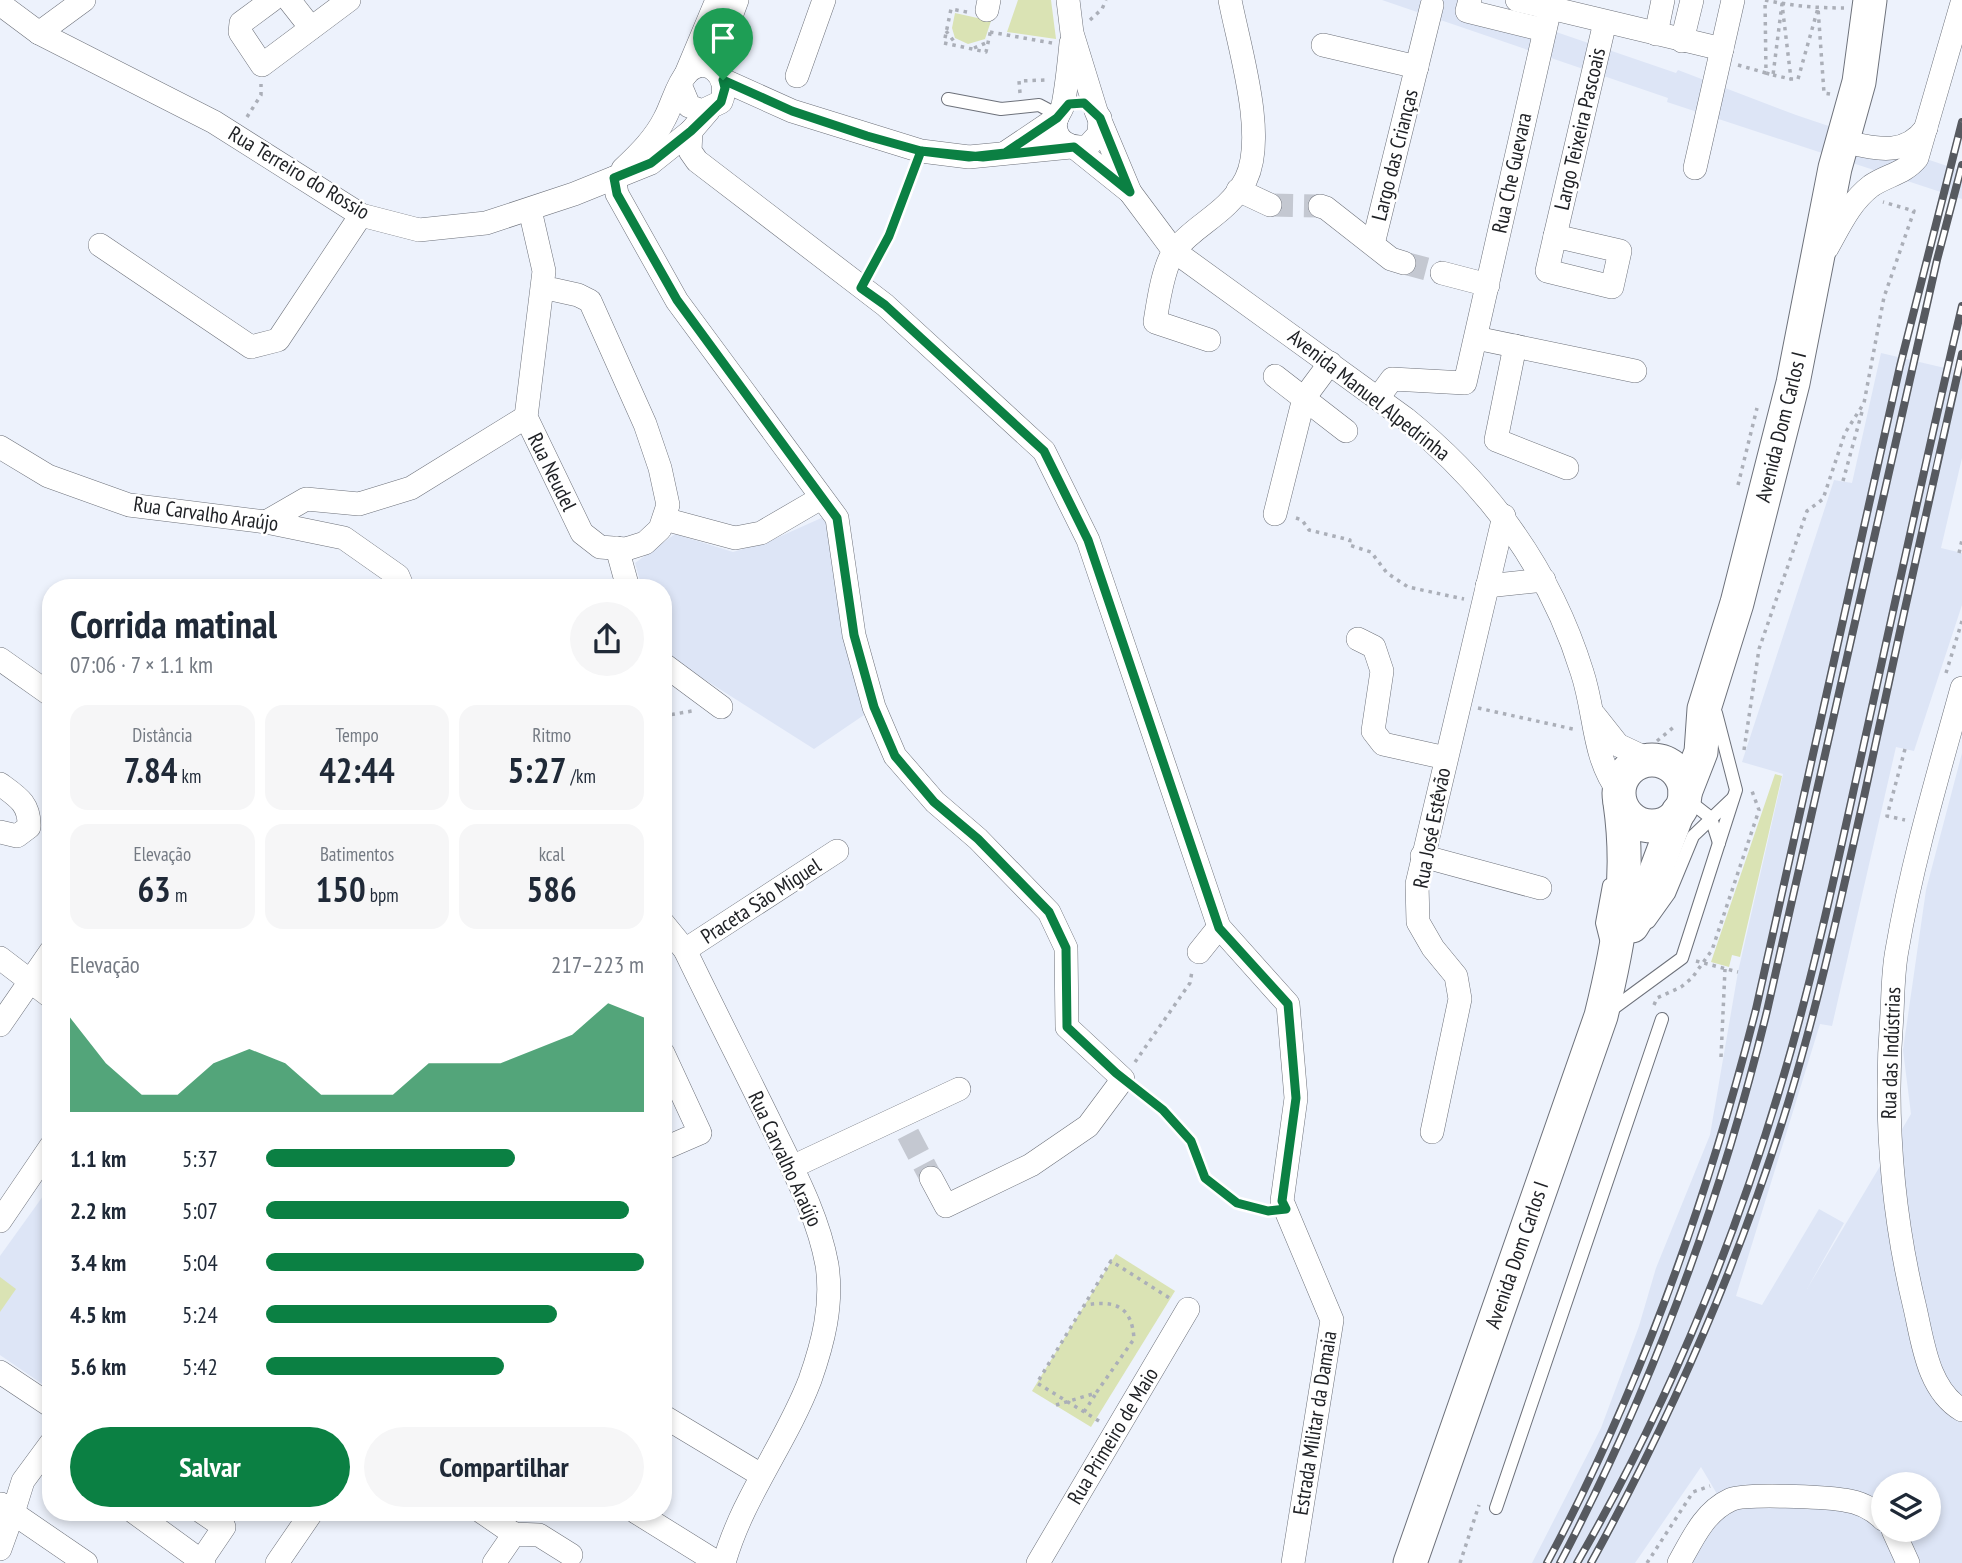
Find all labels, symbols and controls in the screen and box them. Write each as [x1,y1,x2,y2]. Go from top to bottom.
pin [693,8,753,80]
icon: arrive [704,19,742,57]
street label: Largo Teixeira Pascoais [1548,45,1611,213]
street label: Largo das Crianças [1365,86,1424,223]
street label: Rua Che Guevara [1486,110,1537,236]
street label: Rua Terreiro do Rossio [224,120,375,225]
street label: Avenida Manuel Alpedrinha [1283,323,1456,466]
street label: Avenida Dom Carlos I [1749,349,1812,505]
street label: Rua Neudel [522,428,583,515]
street label: Rua Carvalho Araújo [132,490,280,537]
text: Corrida matinal [70,599,277,648]
button: share [570,602,644,676]
text: 07:06 · 7 × 1.1 km [70,650,213,679]
text: Distância [132,723,192,747]
text: Tempo [335,723,379,747]
text: Ritmo [532,723,571,747]
text: 7.84 [123,747,178,793]
text: 42:44 [319,747,395,793]
text: 5:27 [507,747,566,793]
text: km [178,764,201,788]
text: /km [566,764,596,788]
street label: Rua José Estêvão [1407,765,1456,890]
text: Elevação [134,842,191,866]
text: Batimentos [320,842,394,866]
text: kcal [539,842,565,866]
street label: Praceta São Miguel [695,852,826,950]
text: 63 [137,866,171,912]
text: 150 [315,866,366,912]
text: 586 [527,866,577,912]
text: m [171,883,187,907]
text: bpm [366,883,399,907]
text: Elevação [70,950,140,979]
text: 217–223 m [551,950,644,979]
street label: Rua das Indústrias [1875,987,1906,1119]
street label: Rua Carvalho Araújo [742,1087,829,1231]
text: 1.1 km [70,1144,126,1173]
text: 5:37 [182,1144,218,1173]
street label: Avenida Dom Carlos I [1479,1178,1554,1332]
text: 2.2 km [70,1196,126,1225]
text: 5:07 [182,1196,218,1225]
text: 3.4 km [70,1248,126,1277]
text: 5:04 [182,1248,218,1277]
text: 4.5 km [70,1300,126,1329]
text: 5:24 [182,1300,218,1329]
street label: Estrada Militar da Damaia [1287,1329,1342,1517]
text: 5.6 km [70,1352,126,1381]
text: 5:42 [182,1352,218,1381]
street label: Rua Primeiro de Maio [1061,1362,1164,1509]
button: Salvar [70,1427,350,1507]
button: Compartilhar [364,1427,644,1507]
map controls [1871,1472,1941,1542]
button: layers [1871,1472,1941,1542]

